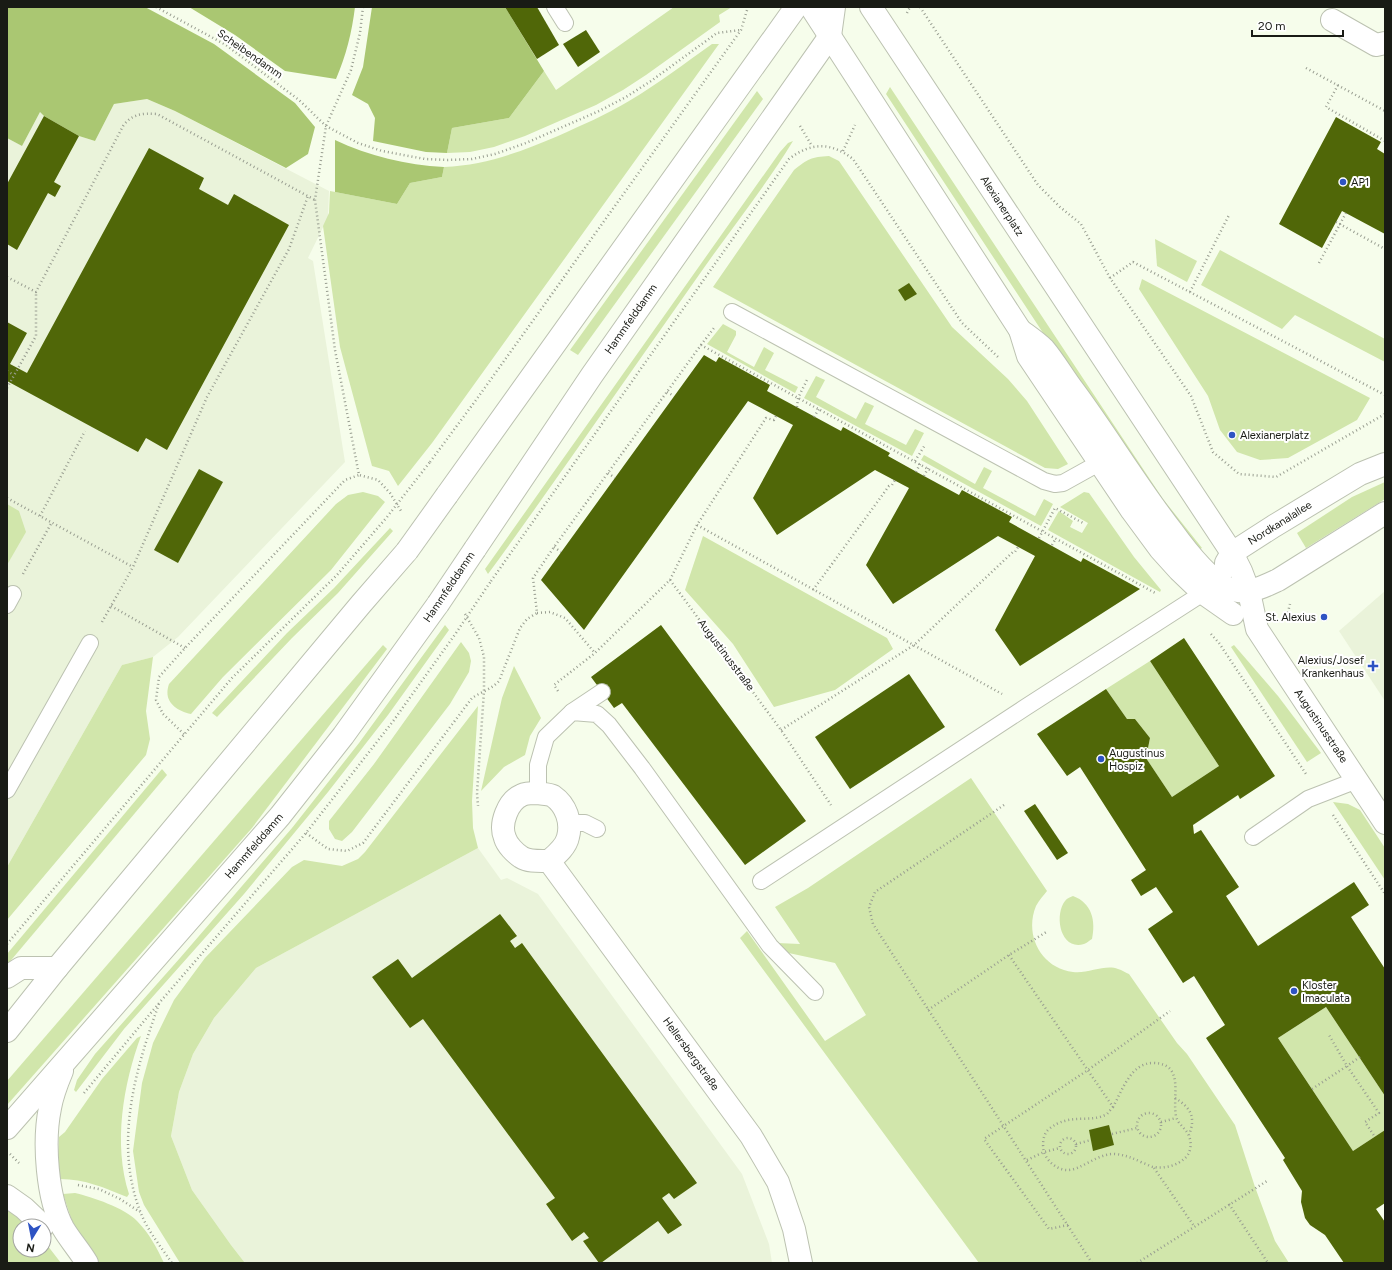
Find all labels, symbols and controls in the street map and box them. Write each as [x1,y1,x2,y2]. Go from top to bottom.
scale bar [1252,12,1343,38]
text: 20 m [1258,19,1286,33]
street label: Scheibendamm [215,27,285,81]
street label: Alexianerplatz [978,173,1026,239]
place label: AP1 [1351,176,1369,189]
marker: AP1 [1338,177,1348,187]
street label: Hammfelddamm [602,282,660,356]
place label: Alexianerplatz [1240,429,1309,442]
marker: Alexianerplatz [1227,430,1237,440]
street label: Nordkanalallee [1246,498,1314,548]
street label: Hammfelddamm [421,549,477,625]
place label: St. Alexius [1265,611,1316,624]
marker: St. Alexius [1319,612,1329,622]
street label: Augustinusstraße [695,617,757,693]
place label: Alexius/Josef Krankenhaus [1298,654,1365,680]
marker: Alexius/Josef Krankenhaus [1367,660,1379,672]
street label: Augustinusstraße [1291,687,1351,765]
place label: Augustinus Hospiz [1109,747,1164,773]
marker: Augustinus Hospiz [1096,754,1106,764]
street label: Hammfelddamm [222,811,286,881]
place label: Kloster Imaculata [1302,979,1350,1005]
marker: Kloster Imaculata [1289,986,1299,996]
street label: Hellersbergstraße [660,1015,722,1093]
north arrow [12,1218,52,1258]
text: N [25,1240,36,1254]

